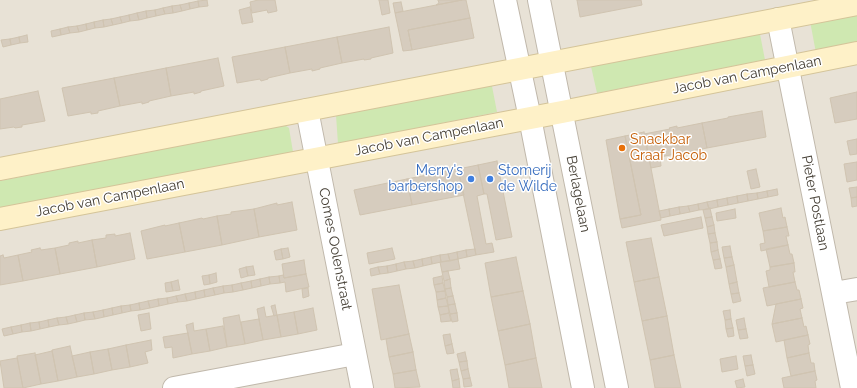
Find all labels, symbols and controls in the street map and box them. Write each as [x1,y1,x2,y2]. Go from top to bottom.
street label: Jacob van Campenlaan [671,52,823,98]
street label: Jacob van Campenlaan [353,114,505,160]
place label: Snackbar Graaf Jacob [630,132,707,164]
marker: Snackbar Graaf Jacob [617,143,627,153]
street label: Berlagelaan [562,154,594,234]
street label: Pieter Postlaan [798,154,832,252]
place label: Merry's barbershop [388,163,463,196]
place label: Stomerij de Wilde [498,163,557,196]
marker: Merry's barbershop [466,174,476,184]
marker: Stomerij de Wilde [485,174,495,184]
street label: Jacob van Campenlaan [34,175,186,221]
street label: Comes Oolenstraat [315,186,355,312]

